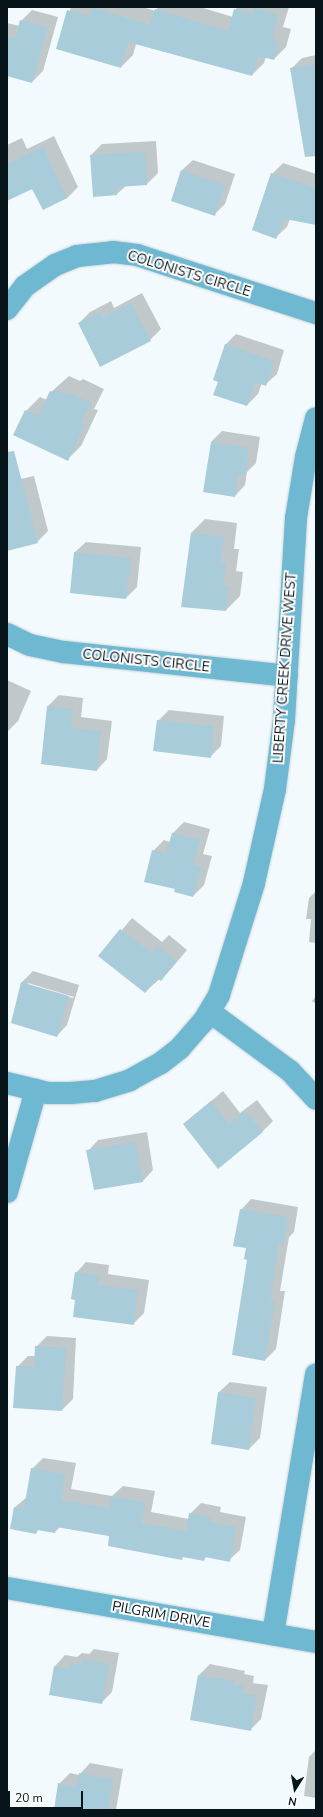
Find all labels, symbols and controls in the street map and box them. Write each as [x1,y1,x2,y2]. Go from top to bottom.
street label: COLONISTS CIRCLE [125,247,253,301]
street label: LIBERTY CREEK DRIVE WEST [270,572,300,764]
street label: COLONISTS CIRCLE [82,646,210,676]
street label: PILGRIM DRIVE [111,1598,211,1632]
north arrow [275,1769,315,1809]
scale bar [10,1783,85,1809]
text: 20 m [15,1790,43,1806]
text: N [287,1793,298,1809]

